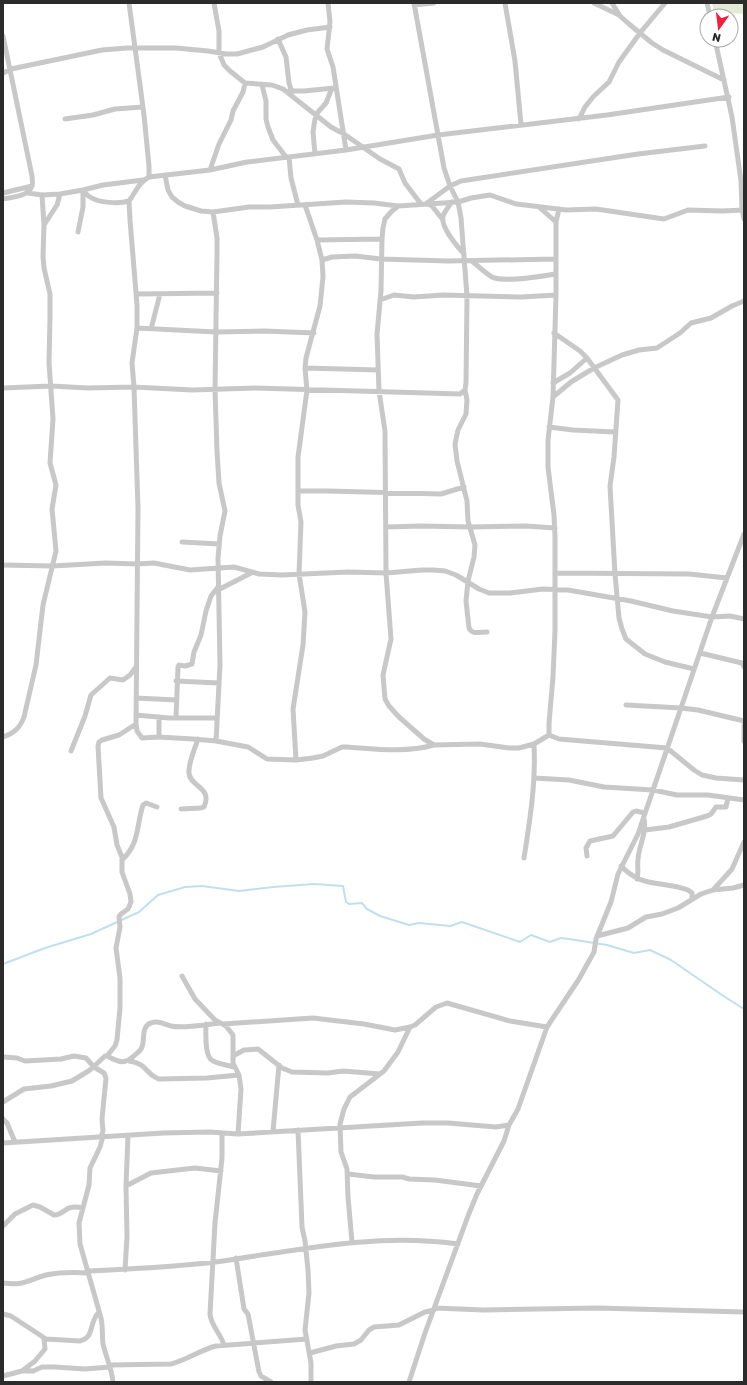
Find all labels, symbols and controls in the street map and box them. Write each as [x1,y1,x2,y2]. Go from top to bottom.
north arrow [699,8,739,48]
text: N [711,31,722,46]

